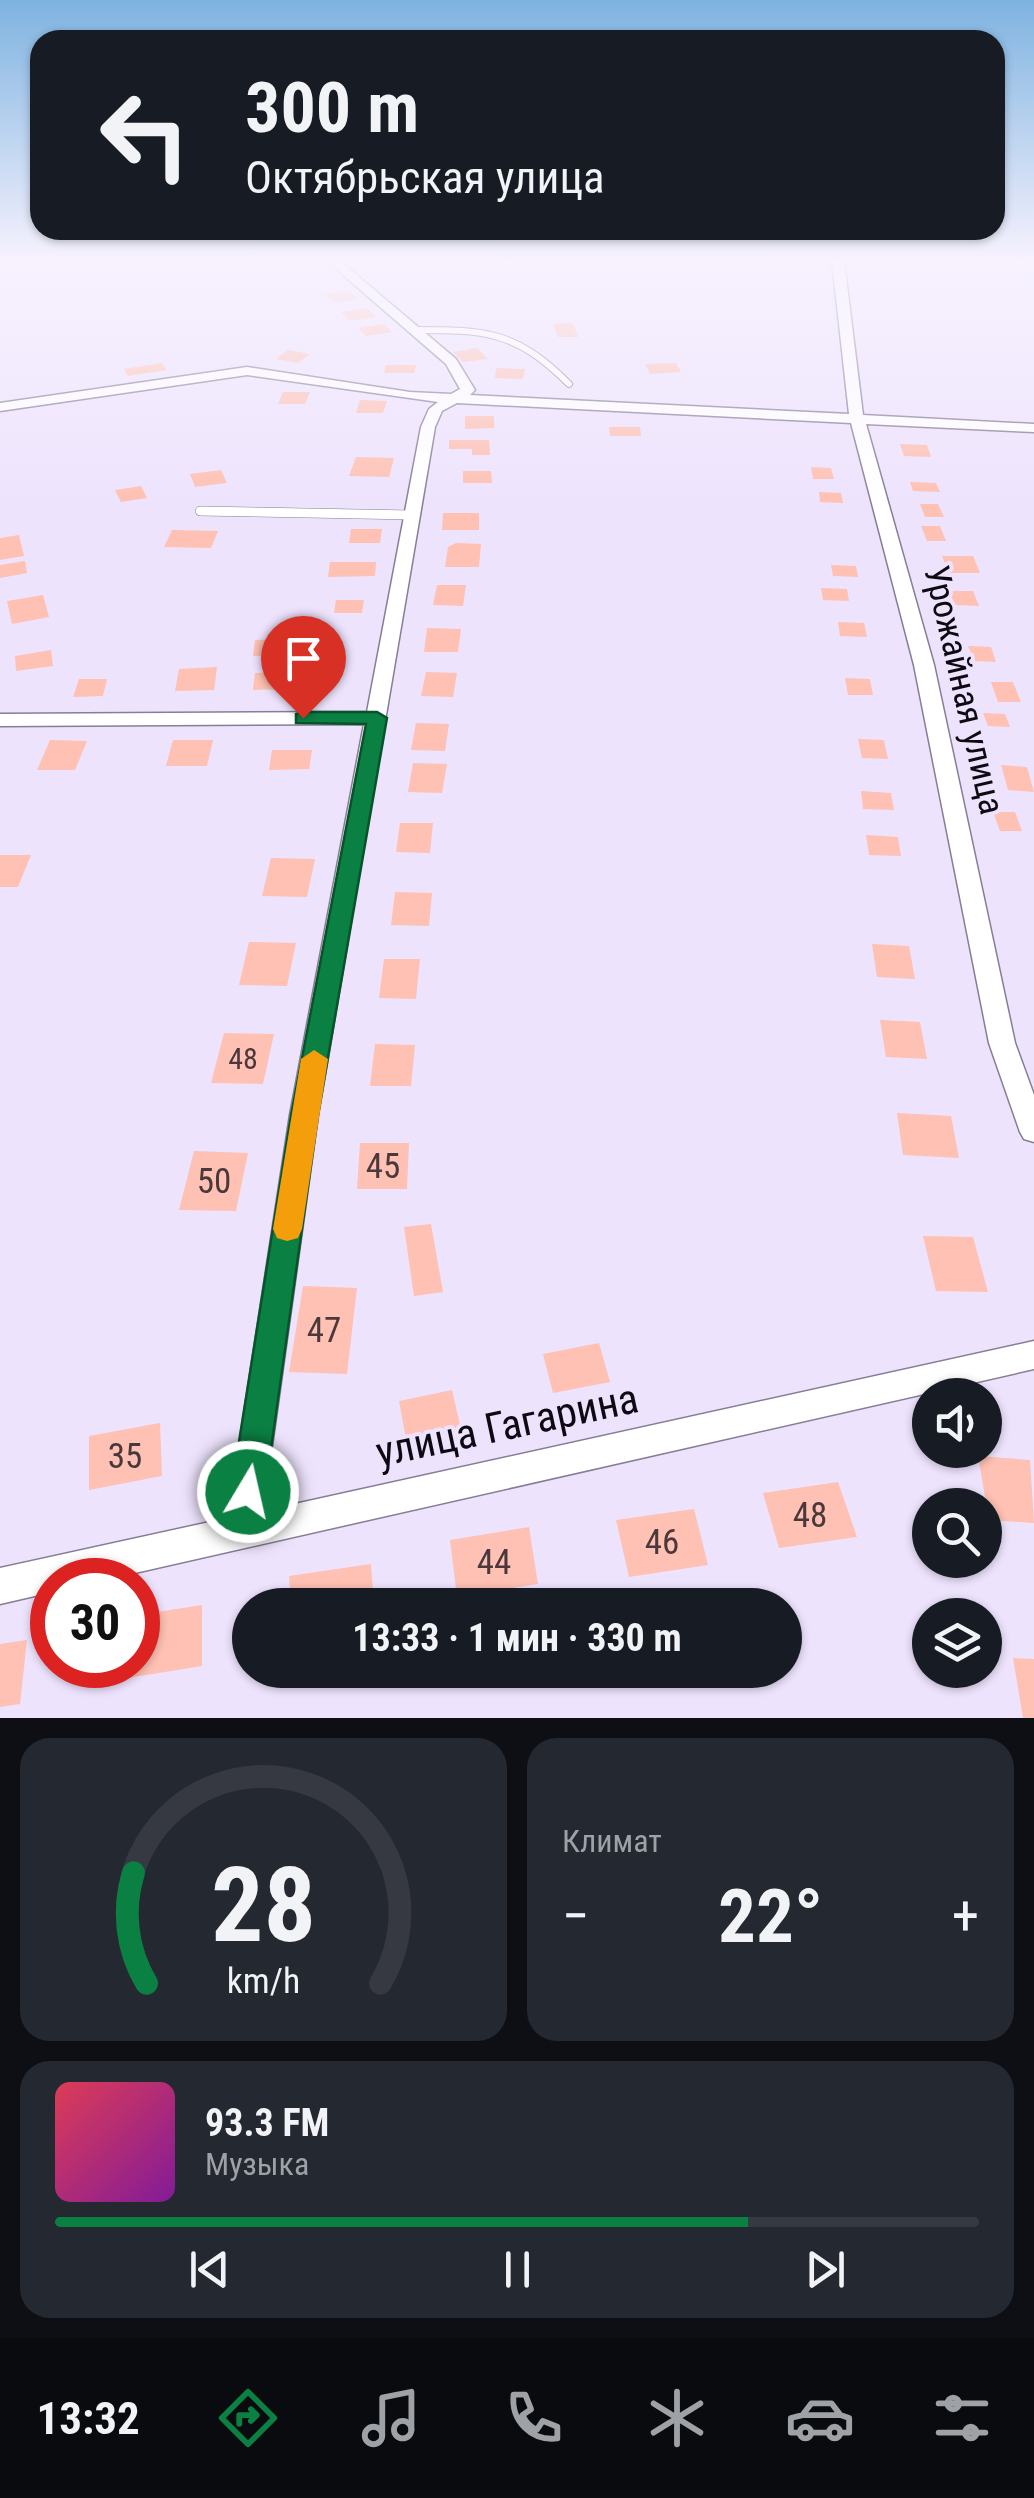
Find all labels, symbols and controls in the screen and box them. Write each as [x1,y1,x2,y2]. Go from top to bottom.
text: 300 m [245,67,419,149]
icon: left [80,70,210,200]
text: Октябрьская улица [245,151,605,204]
street label: Урожайная улица [915,562,1013,818]
pin [261,616,346,719]
icon: arrive [276,631,331,686]
house number: 48 [228,1041,258,1076]
house number: 45 [366,1146,400,1187]
house number: 50 [197,1161,231,1202]
house number: 47 [307,1310,341,1351]
street label: улица Гагарина [371,1373,643,1477]
map controls [912,1378,1002,1688]
button: sound [912,1378,1002,1468]
house number: 35 [108,1436,142,1477]
position arrow [196,1440,300,1544]
button: search [912,1488,1002,1578]
house number: 48 [793,1495,827,1536]
house number: 46 [645,1522,679,1563]
house number: 44 [477,1542,511,1583]
speed limit sign: 30 [30,1558,160,1688]
button: layers [912,1598,1002,1688]
text: 13:33 · 1 мин · 330 m [352,1616,682,1660]
text: Климат [562,1822,662,1860]
text: 28 [211,1845,316,1966]
text: 22° [718,1872,823,1960]
text: − [562,1884,590,1948]
text: + [952,1884,979,1948]
text: km/h [227,1960,300,2002]
text: 93.3 FM [205,2101,329,2145]
text: Музыка [205,2145,309,2183]
icon: previous [182,2242,237,2297]
icon: pause [490,2242,545,2297]
icon: next [798,2242,853,2297]
icon: directions [213,2383,283,2453]
icon: music [356,2383,426,2453]
icon: phone [499,2383,569,2453]
icon: climate [642,2383,712,2453]
icon: car [785,2383,855,2453]
icon: filters [927,2383,997,2453]
text: 13:32 [36,2392,140,2445]

